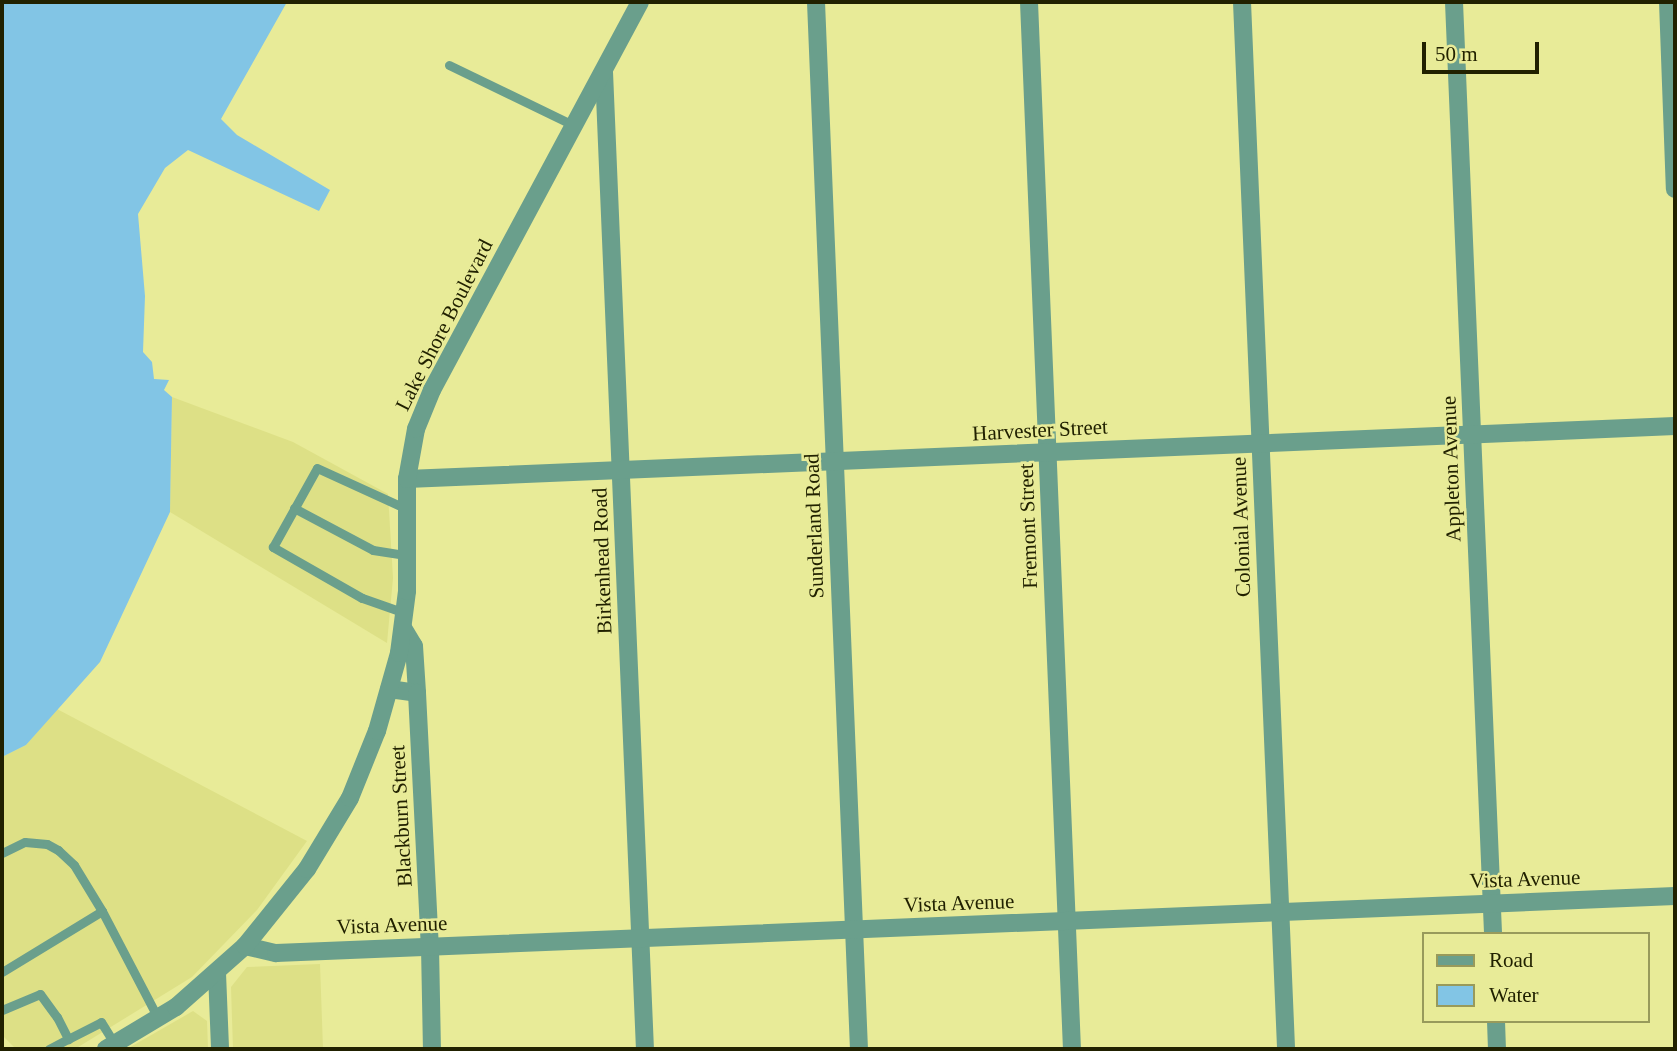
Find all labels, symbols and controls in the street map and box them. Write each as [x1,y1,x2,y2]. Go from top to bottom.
scale bar [1425,28,1542,72]
text: 50 m [1435,42,1478,66]
street label: Lake Shore Boulevard [390,235,498,415]
street label: Appleton Avenue [1436,395,1466,543]
street label: Harvester Street [972,414,1108,446]
street label: Sunderland Road [799,453,829,599]
street label: Colonial Avenue [1226,456,1256,598]
street label: Fremont Street [1013,463,1043,589]
street label: Birkenhead Road [587,487,617,635]
street label: Blackburn Street [385,745,417,887]
street label: Vista Avenue [1469,864,1581,894]
street label: Vista Avenue [903,888,1015,918]
street label: Vista Avenue [336,910,448,940]
legend [1422,932,1649,1023]
text: Road [1489,948,1533,972]
text: Water [1489,983,1539,1007]

